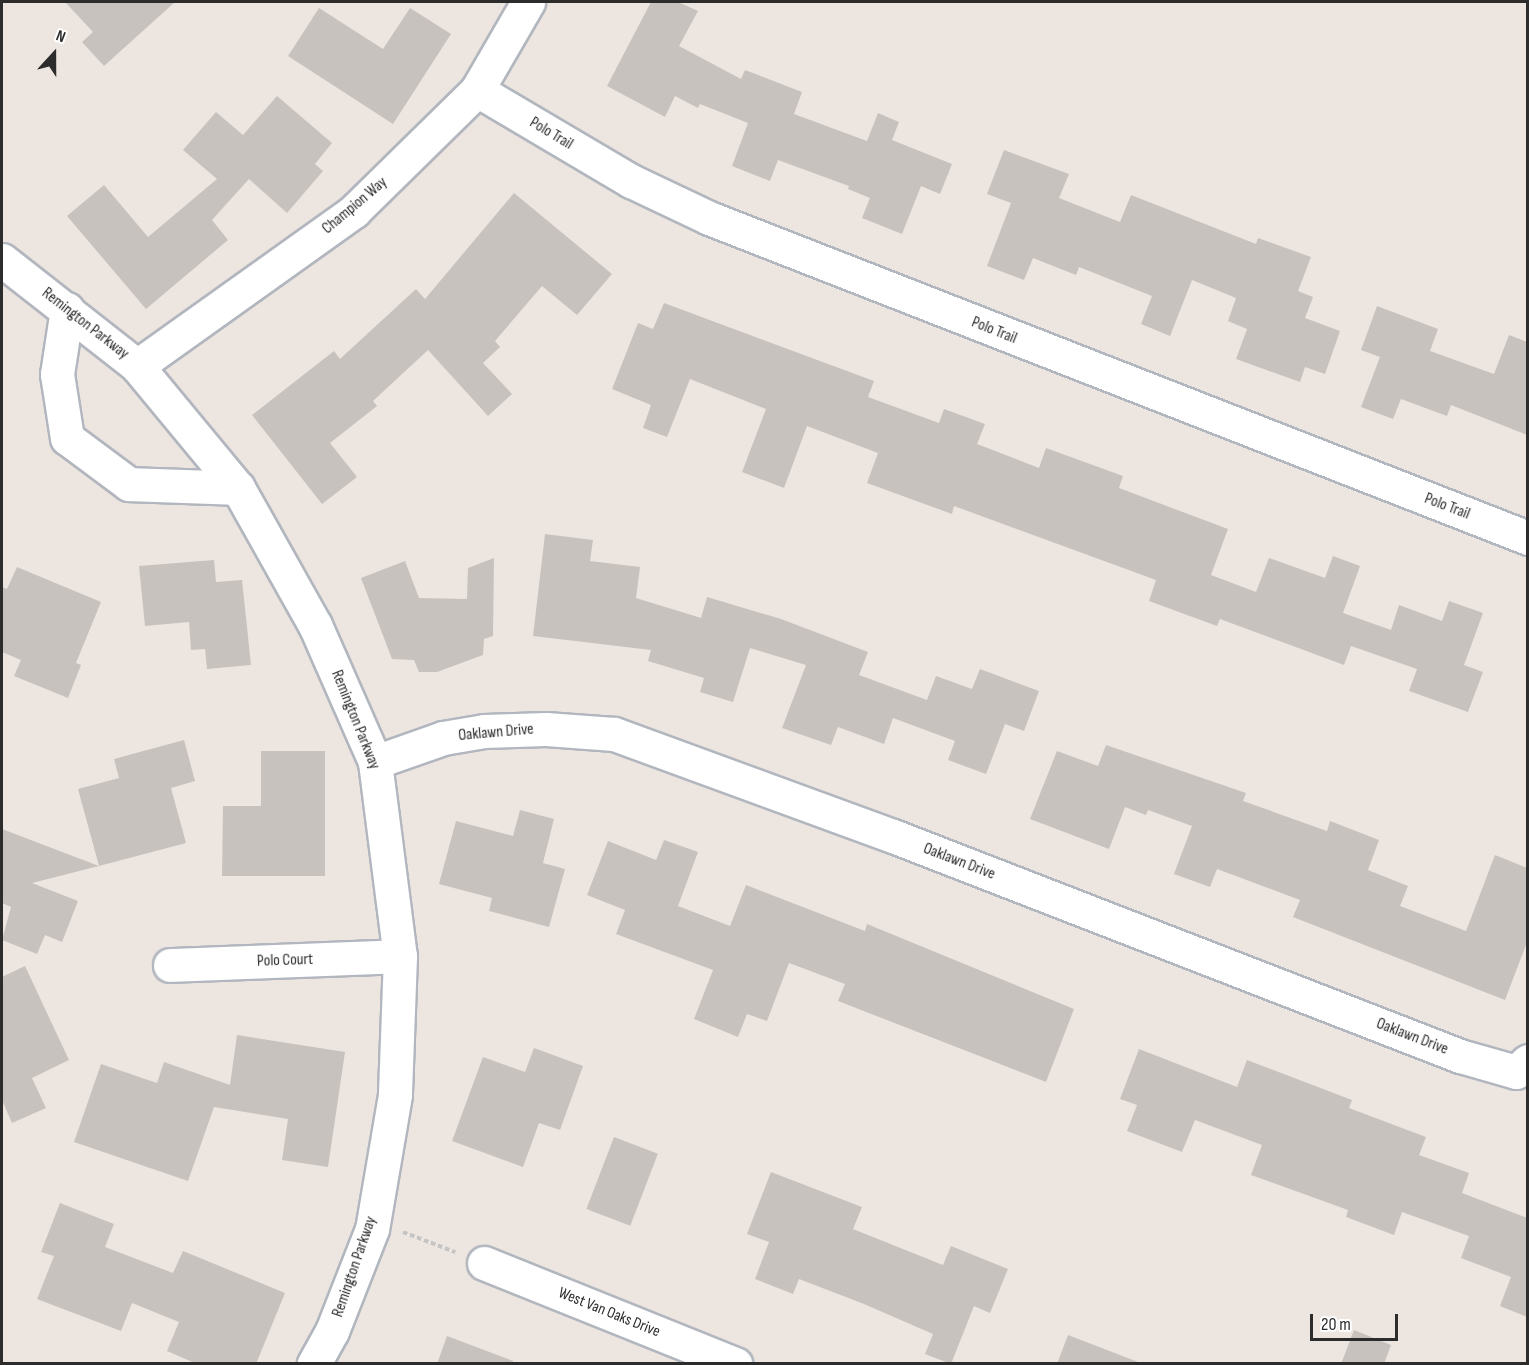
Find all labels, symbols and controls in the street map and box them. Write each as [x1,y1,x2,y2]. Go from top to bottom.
north arrow [24,24,84,84]
text: N [53,26,68,47]
street label: Polo Trail [526,114,576,154]
street label: Champion Way [319,173,391,239]
street label: Remington Parkway [38,284,132,364]
street label: Polo Trail [968,313,1020,349]
street label: Polo Trail [1421,490,1473,524]
street label: Remington Parkway [326,668,384,772]
street label: Oaklawn Drive [458,720,534,746]
street label: Oaklawn Drive [920,840,998,884]
street label: Polo Court [257,950,313,972]
street label: Oaklawn Drive [1373,1015,1451,1059]
street label: Remington Parkway [329,1214,381,1320]
street label: West Van Oaks Drive [555,1284,663,1342]
scale bar [1313,1302,1402,1340]
text: 20 m [1321,1314,1351,1335]

